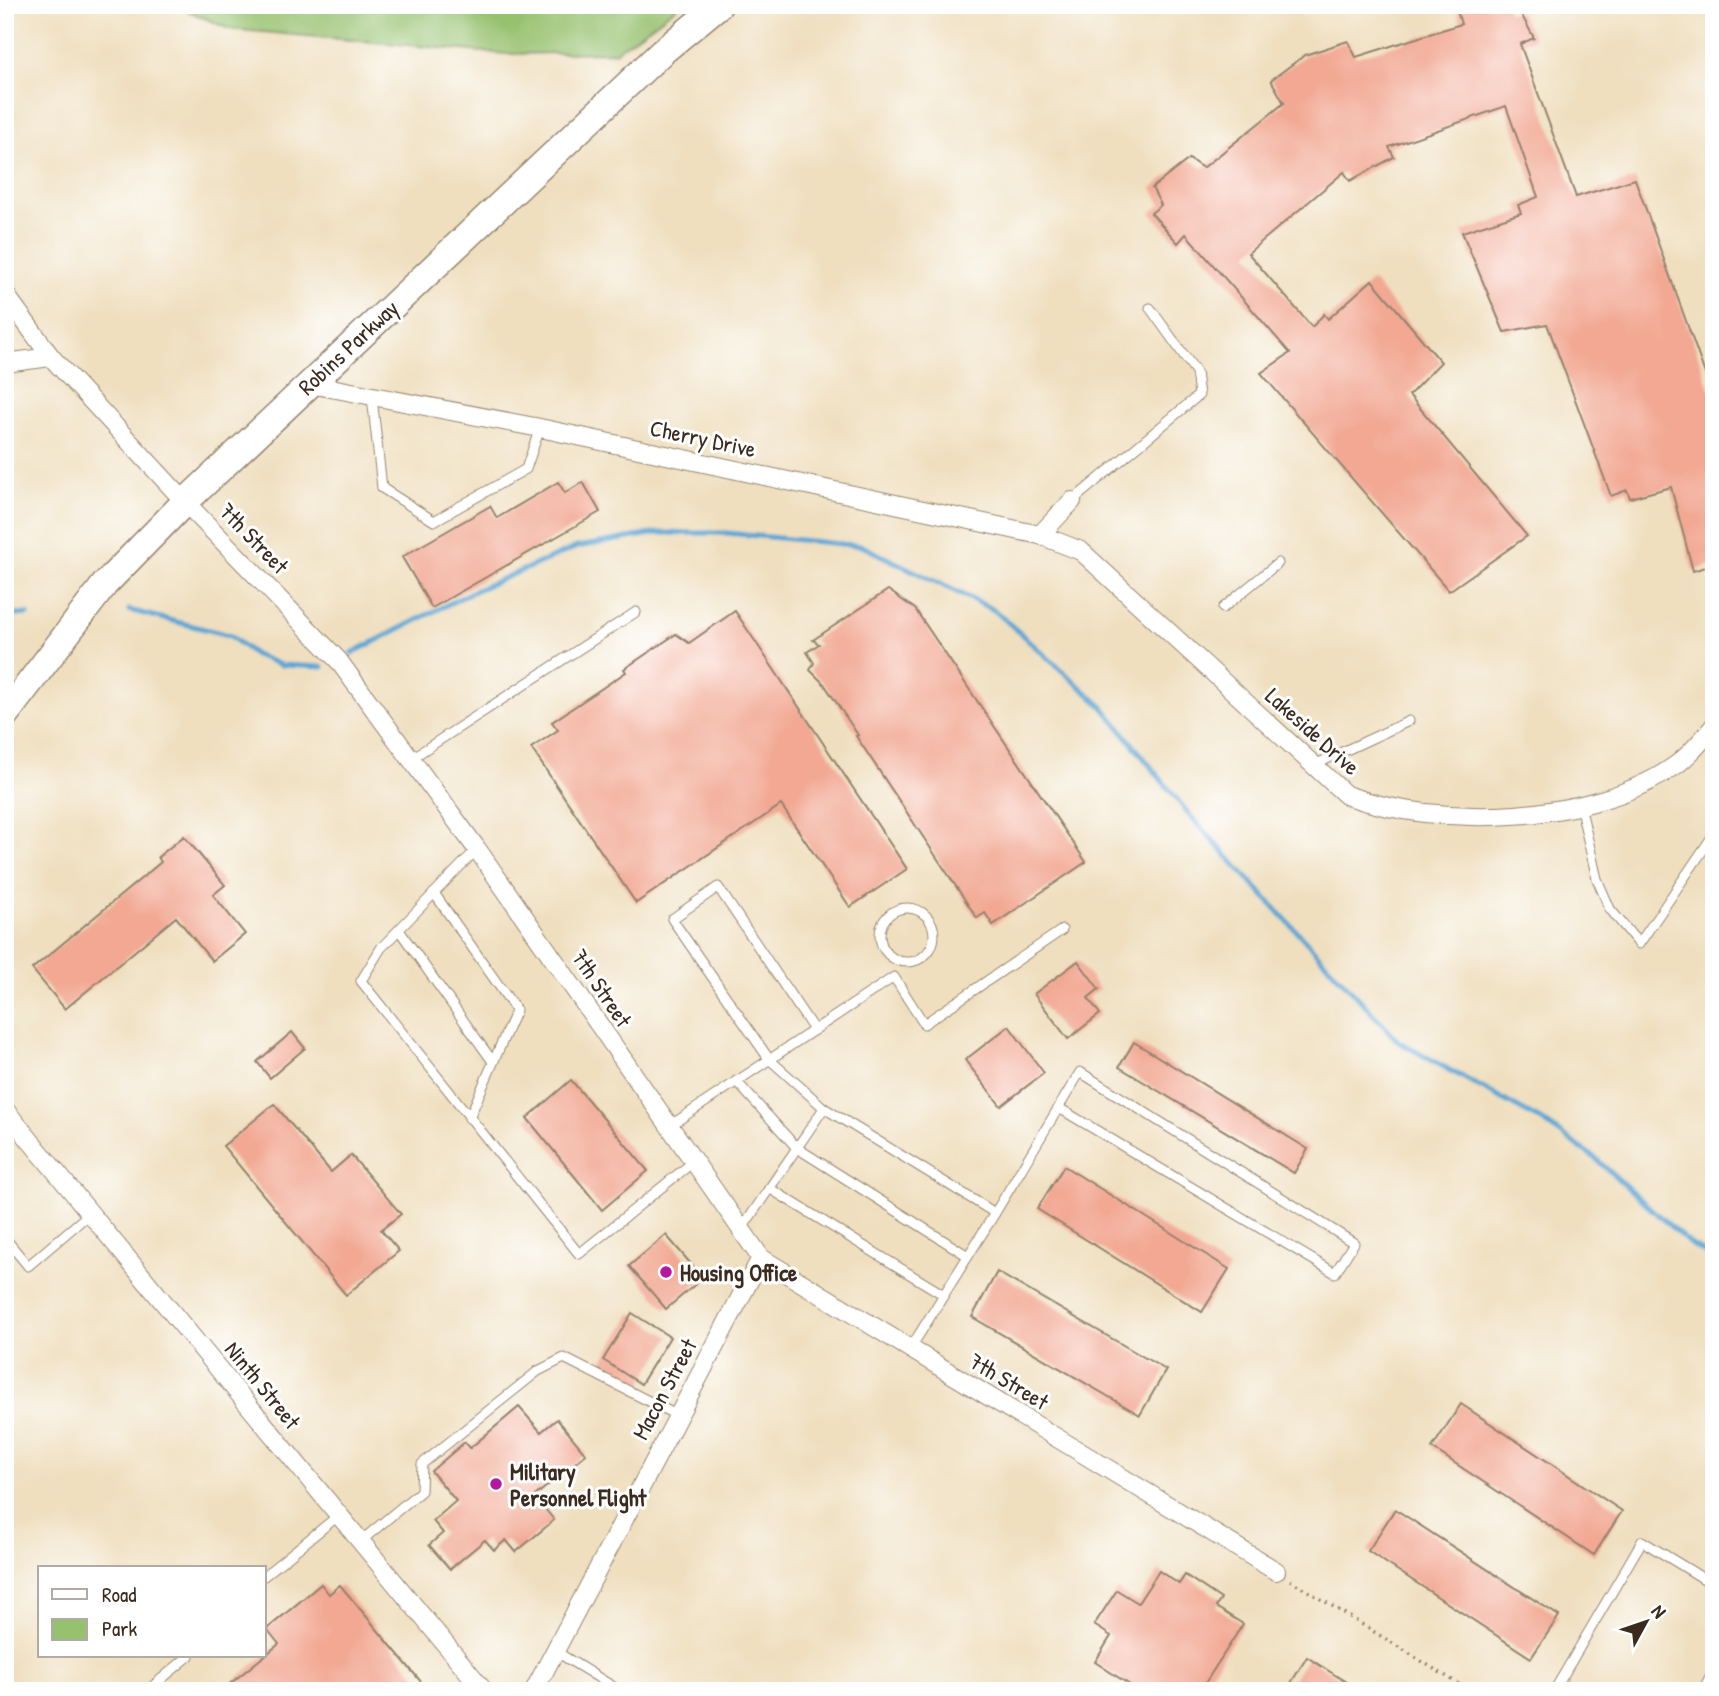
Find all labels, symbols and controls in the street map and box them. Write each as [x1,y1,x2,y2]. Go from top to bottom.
street label: Robins Parkway [291,292,405,402]
street label: Cherry Drive [647,412,759,464]
street label: 7th Street [212,496,296,581]
street label: Lakeside Drive [1259,680,1367,782]
street label: 7th Street [565,943,640,1034]
place label: Housing Office [680,1257,798,1289]
marker: Housing Office [658,1264,674,1280]
street label: Macon Street [624,1332,704,1445]
street label: Ninth Street [218,1335,309,1436]
street label: 7th Street [963,1345,1056,1417]
place label: Military Personnel Flight [510,1456,647,1514]
marker: Military Personnel Flight [488,1476,504,1492]
legend [38,1566,266,1658]
text: Road [102,1580,136,1609]
north arrow [1610,1588,1680,1658]
text: N [1646,1599,1672,1623]
text: Park [102,1614,137,1643]

